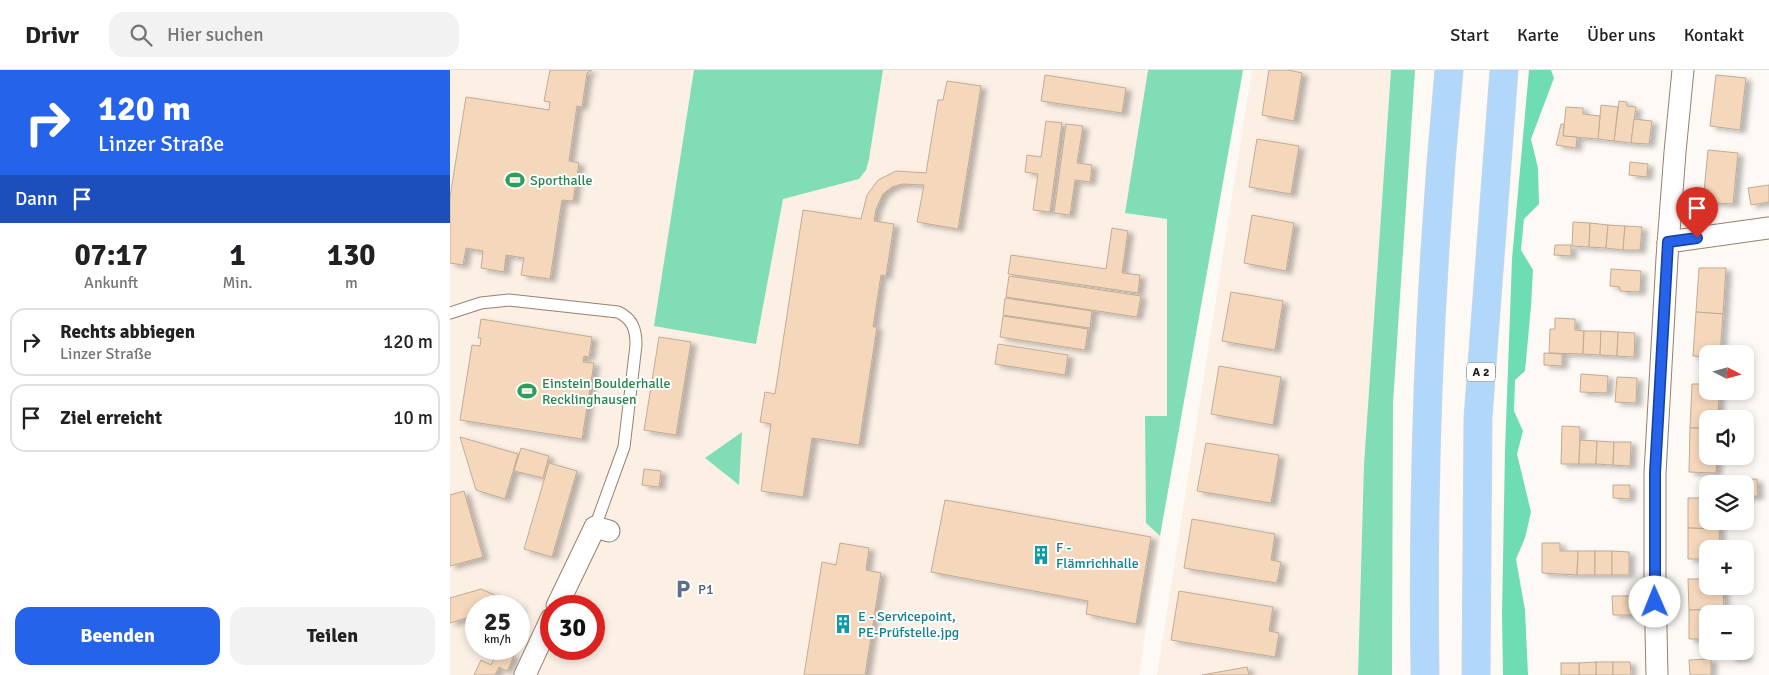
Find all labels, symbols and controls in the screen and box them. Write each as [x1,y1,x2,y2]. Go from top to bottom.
search box [109,12,459,57]
text: Drivr [25,20,79,50]
icon: search [127,21,155,49]
text: Hier suchen [167,23,264,47]
text: Start [1450,24,1489,46]
text: Karte [1517,24,1559,46]
text: Über uns [1587,24,1656,46]
text: Kontakt [1684,24,1744,46]
text: 120 m [98,87,191,130]
icon: right [15,90,80,155]
text: Linzer Straße [98,130,224,157]
sports icon: Sporthalle [504,169,526,191]
place label: Sporthalle [530,172,592,189]
icon: arrive [68,185,96,213]
text: Dann [15,187,58,211]
pin [1676,187,1718,238]
icon: arrive [1683,194,1711,222]
text: 07:17 [74,237,148,274]
text: 1 [229,237,246,274]
text: 130 [327,237,376,274]
text: Ankunft [84,273,138,293]
text: Min. [222,273,253,293]
text: m [345,273,358,293]
text: Rechts abbiegen [60,320,195,344]
icon: right [17,328,45,356]
text: 120 m [383,330,433,354]
text: Linzer Straße [60,344,152,364]
north arrow [1699,345,1754,400]
map controls [1699,345,1754,660]
road number: A 2 [1467,362,1495,382]
place label: Einstein Boulderhalle Recklinghausen [542,375,670,408]
sports icon: Einstein Boulderhalle Recklinghausen [516,380,538,402]
icon: arrive [17,404,45,432]
text: Ziel erreicht [60,406,162,430]
text: 10 m [393,406,433,430]
button: sound [1699,410,1754,465]
button: layers [1699,475,1754,530]
place label: F - Flämrichhalle [1056,539,1139,572]
button: + [1699,540,1754,595]
building icon: F - Flämrichhalle [1030,544,1052,566]
position arrow [1628,575,1680,627]
parking icon: P1 [672,578,694,600]
place label: P1 [698,581,714,598]
speed limit sign: 30 [540,595,605,660]
button: − [1699,605,1754,660]
text: 25 [484,606,511,637]
button: Beenden [15,607,220,665]
button: Teilen [230,607,435,665]
place label: E - Servicepoint, PE-Prüfstelle.jpg [858,608,959,641]
building icon: E - Servicepoint, PE-Prüfstelle.jpg [832,613,854,635]
text: km/h [484,632,511,647]

